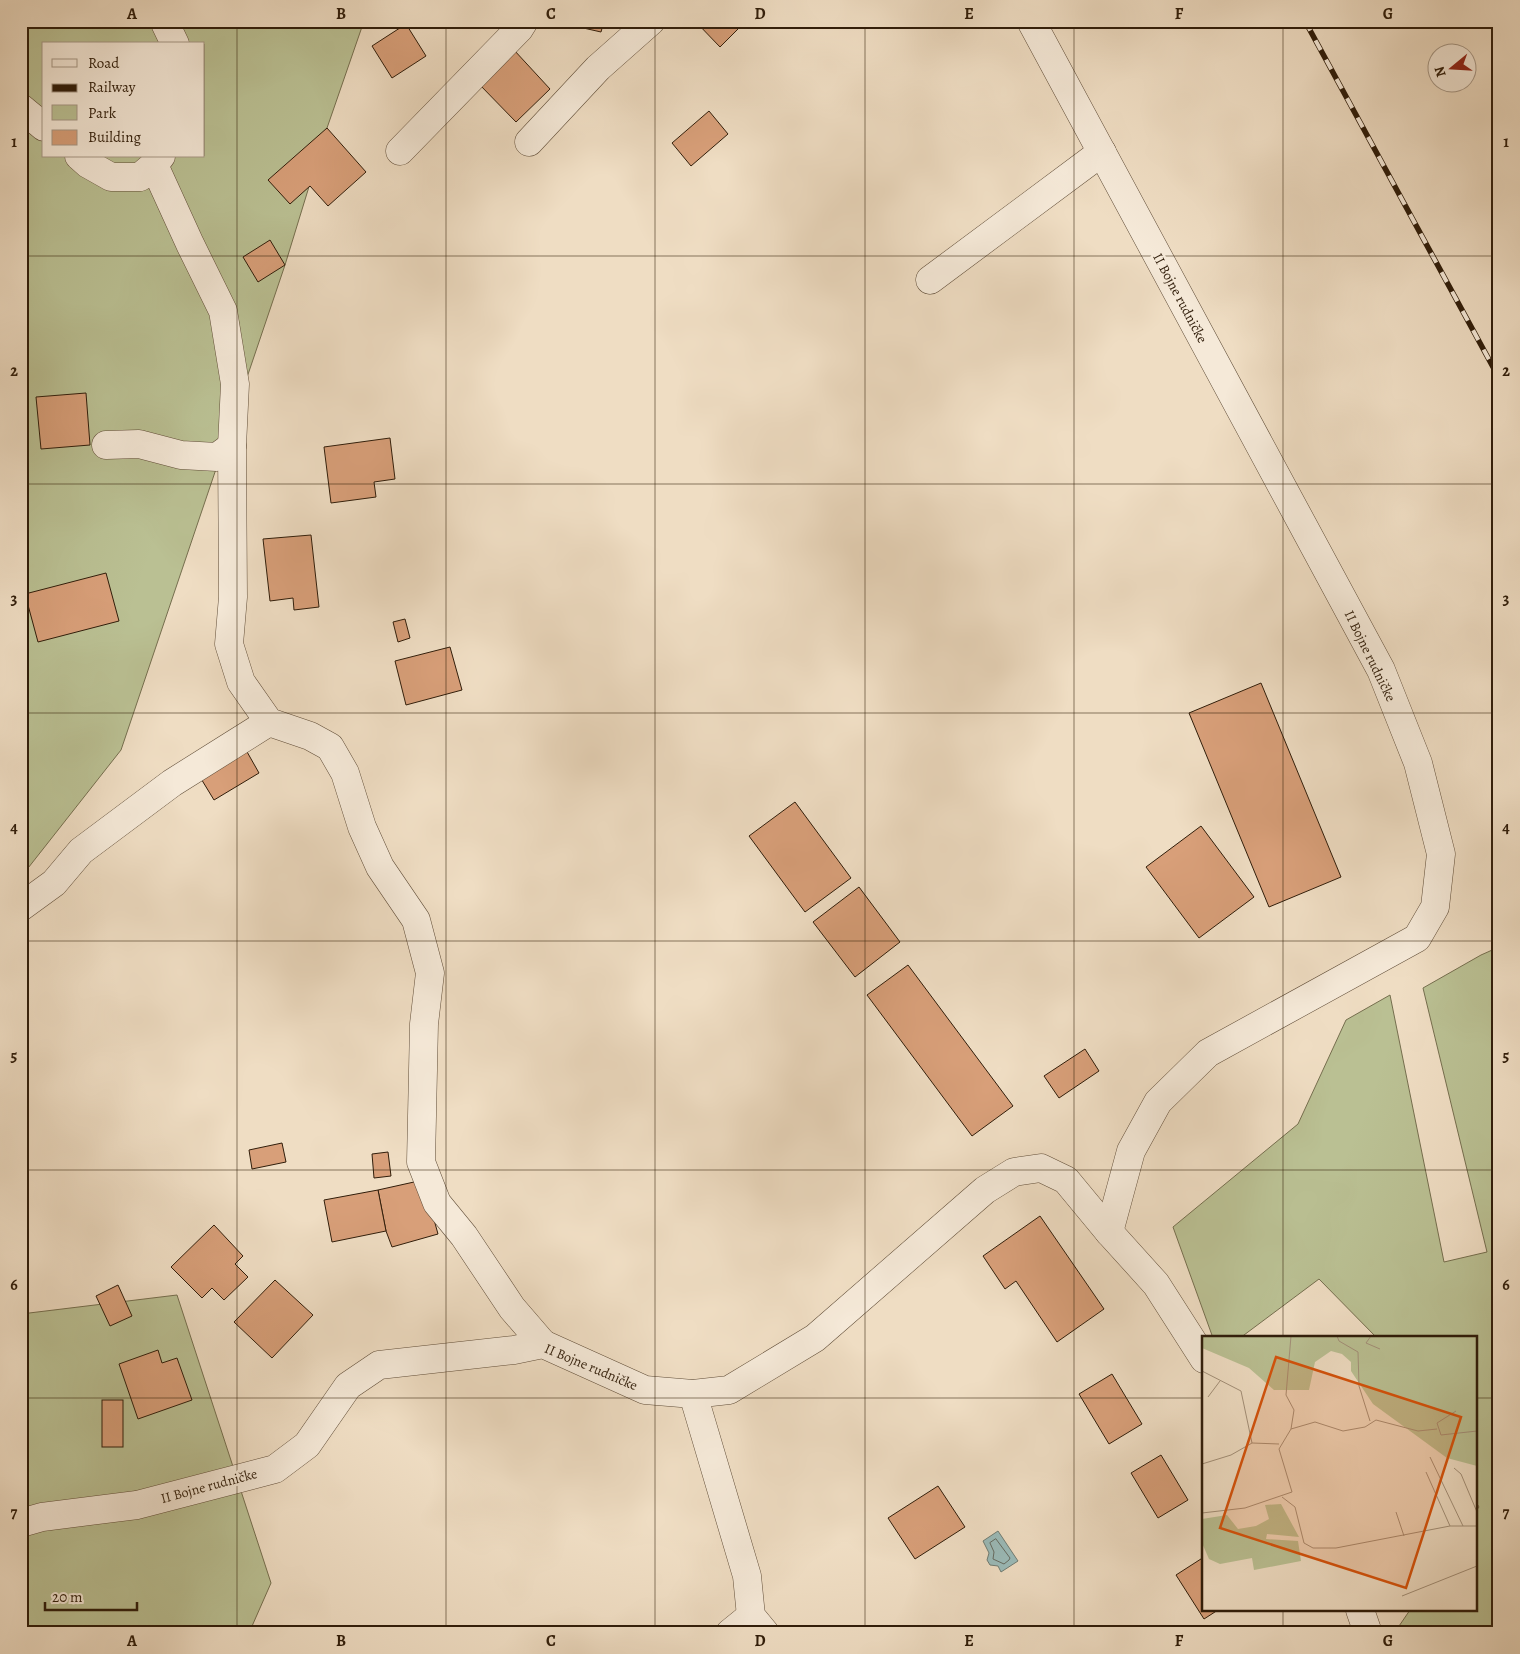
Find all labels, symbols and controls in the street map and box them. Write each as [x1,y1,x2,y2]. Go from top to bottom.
text: A [126,3,138,25]
text: B [336,3,346,25]
text: C [546,3,556,25]
text: D [754,3,766,25]
text: E [964,3,974,25]
text: F [1175,3,1184,25]
text: G [1383,3,1393,25]
legend [42,42,205,158]
north arrow [1428,42,1478,92]
text: Road [88,53,120,73]
text: N [1430,64,1451,80]
text: Railway [88,77,136,97]
text: Park [88,103,117,123]
text: Building [88,127,141,147]
text: 1 [11,131,17,153]
text: 1 [1503,131,1509,153]
street label: II Bojne rudničke [1148,250,1212,346]
text: 2 [10,360,18,382]
text: 2 [1502,360,1510,382]
text: 3 [11,588,18,610]
text: 3 [1503,588,1510,610]
street label: II Bojne rudničke [1340,607,1400,705]
text: 4 [10,817,18,839]
text: 4 [1502,817,1510,839]
text: 5 [11,1045,18,1067]
text: 5 [1503,1045,1510,1067]
text: 6 [10,1274,18,1296]
text: 6 [1502,1274,1510,1296]
inset map [1202,1336,1478,1612]
street label: II Bojne rudničke [542,1339,640,1395]
street label: II Bojne rudničke [159,1464,259,1508]
text: 7 [11,1502,18,1524]
text: 7 [1503,1502,1510,1524]
scale bar [45,1579,138,1611]
text: 20 m [52,1587,83,1607]
text: A [126,1630,138,1652]
text: B [336,1630,346,1652]
text: C [546,1630,556,1652]
text: D [754,1630,766,1652]
text: E [964,1630,974,1652]
text: F [1175,1630,1184,1652]
text: G [1383,1630,1393,1652]

